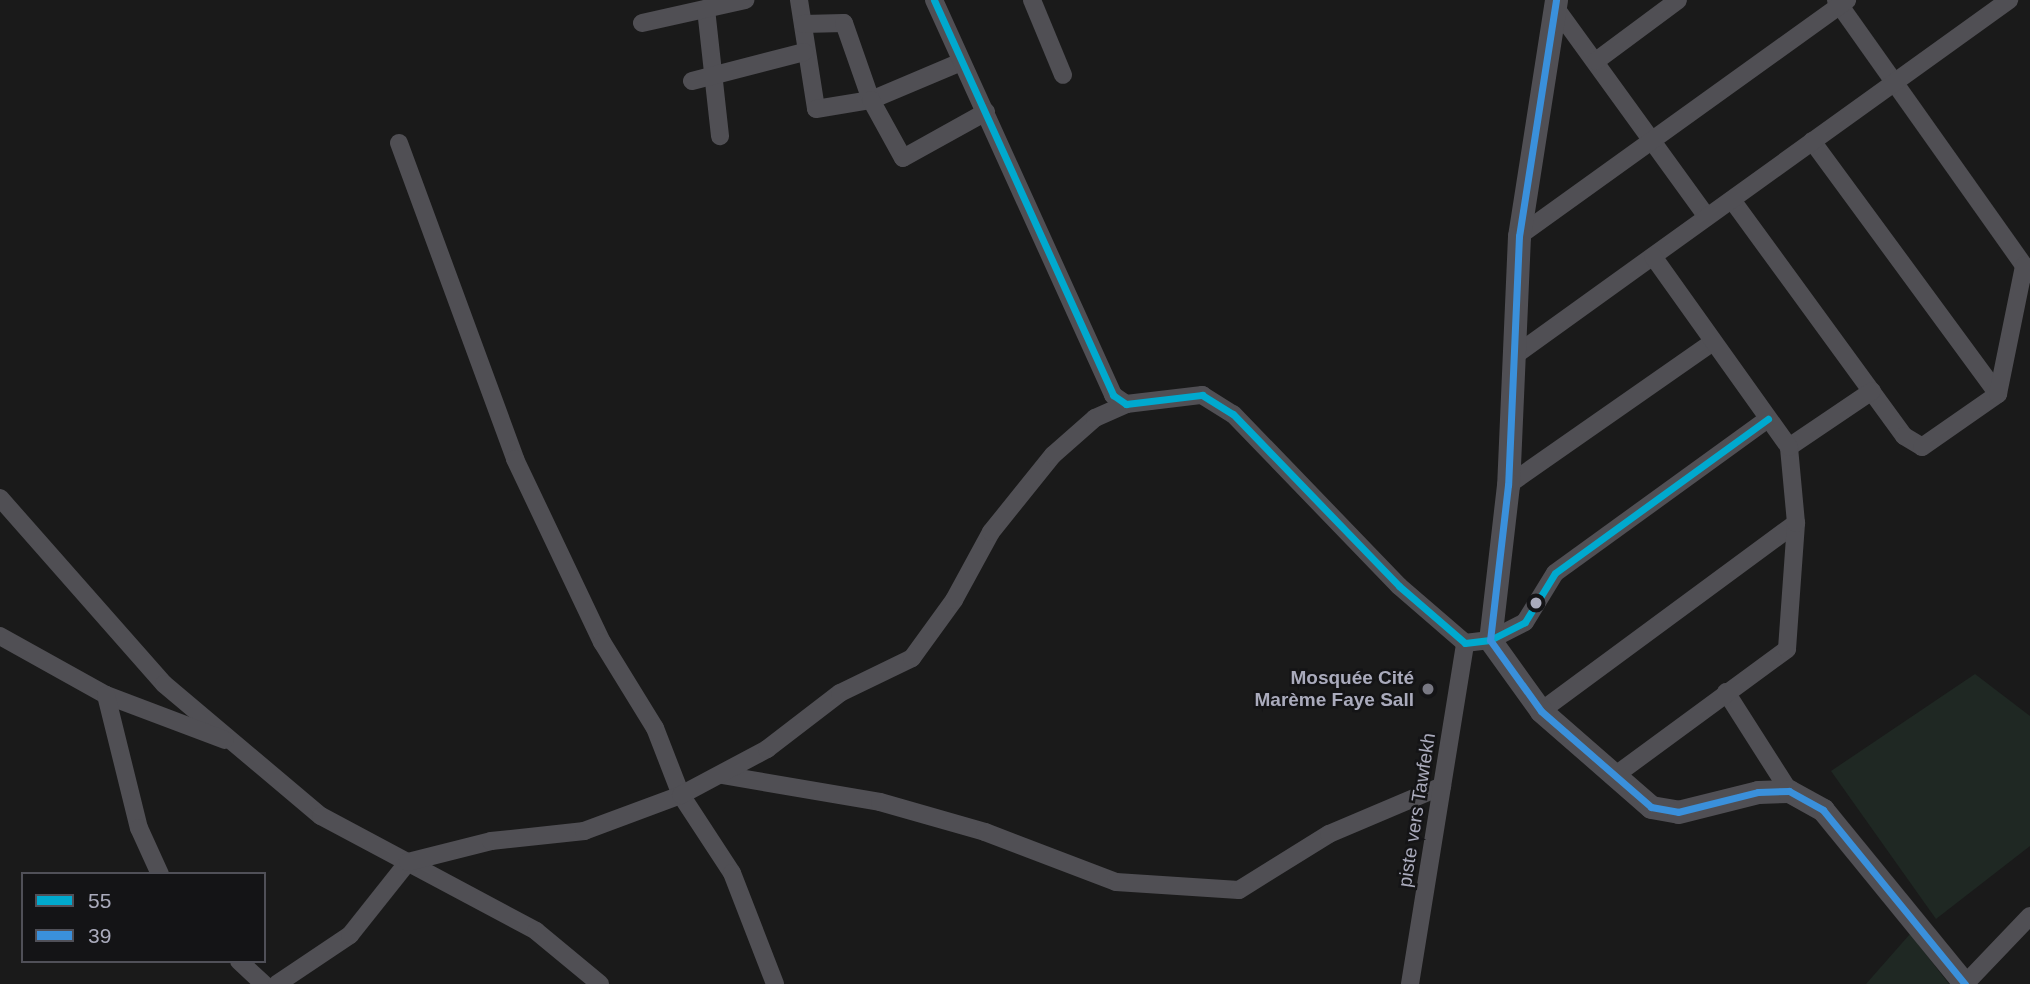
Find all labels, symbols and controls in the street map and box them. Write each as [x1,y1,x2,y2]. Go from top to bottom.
unlabelled marker [1529,596,1543,610]
place label: Mosquée Cité Marème Faye Sall [1255,667,1414,711]
marker: Mosquée Cité Marème Faye Sall [1420,681,1436,697]
street label: piste vers Tawfekh [1394,731,1440,889]
legend [21,872,266,963]
text: 55 [88,889,111,912]
text: 39 [88,924,111,947]

